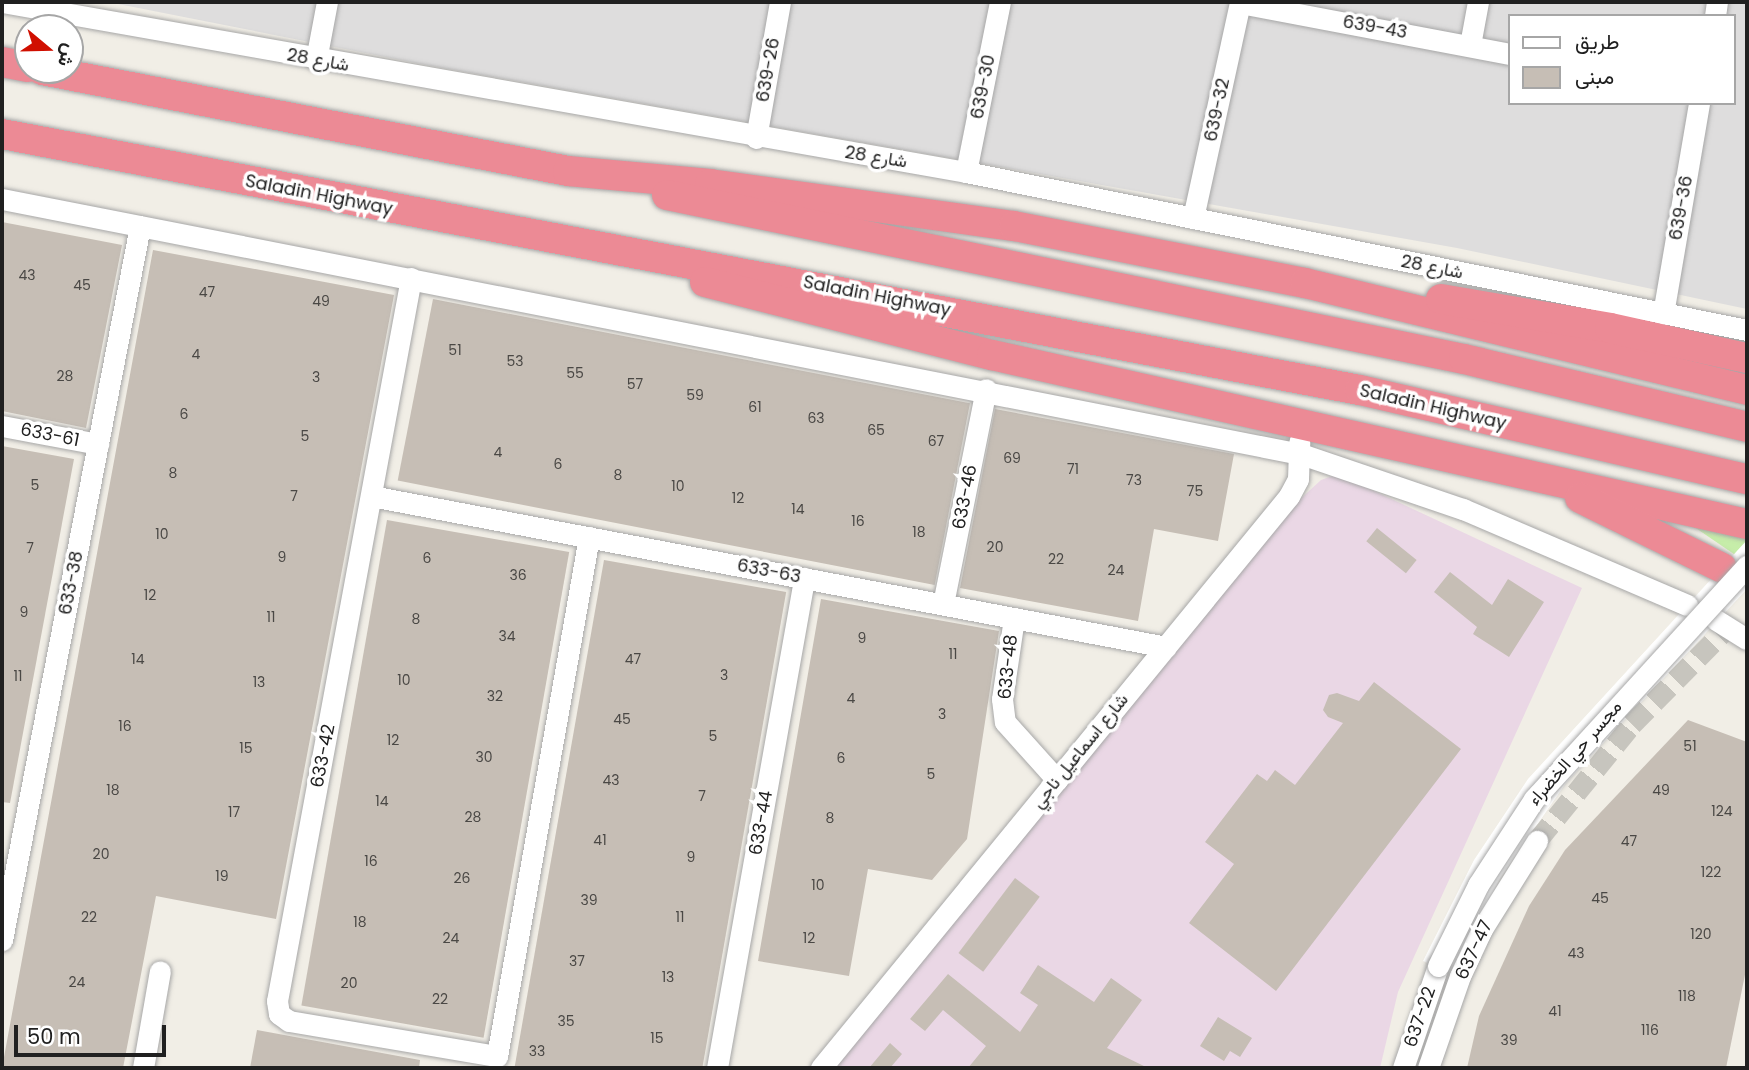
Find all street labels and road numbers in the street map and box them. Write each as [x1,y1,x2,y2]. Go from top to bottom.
street label: 639-43 [1341,11,1409,43]
street label: 639-26 [752,36,784,104]
street label: شارع 28 [285,44,351,76]
street label: 639-30 [966,53,1000,121]
street label: 639-32 [1200,76,1234,144]
street label: شارع 28 [843,141,909,173]
street label: Saladin Highway [243,170,395,220]
street label: 639-36 [1665,174,1697,242]
street label: شارع 28 [1399,250,1465,284]
street label: Saladin Highway [801,271,953,321]
street label: Saladin Highway [1358,380,1508,434]
street label: 633-61 [19,419,81,451]
street label: 633-46 [948,463,982,531]
street label: 633-38 [54,549,88,617]
street label: 633-63 [735,554,803,588]
street label: 633-48 [994,633,1022,701]
street label: شارع اسماعيل ناجي [1027,689,1133,813]
street label: مجسر حي الخضراء [1524,696,1626,810]
street label: 633-42 [306,722,340,790]
street label: 633-44 [745,789,777,857]
street label: 637-47 [1451,917,1497,983]
street label: 637-22 [1400,984,1440,1050]

